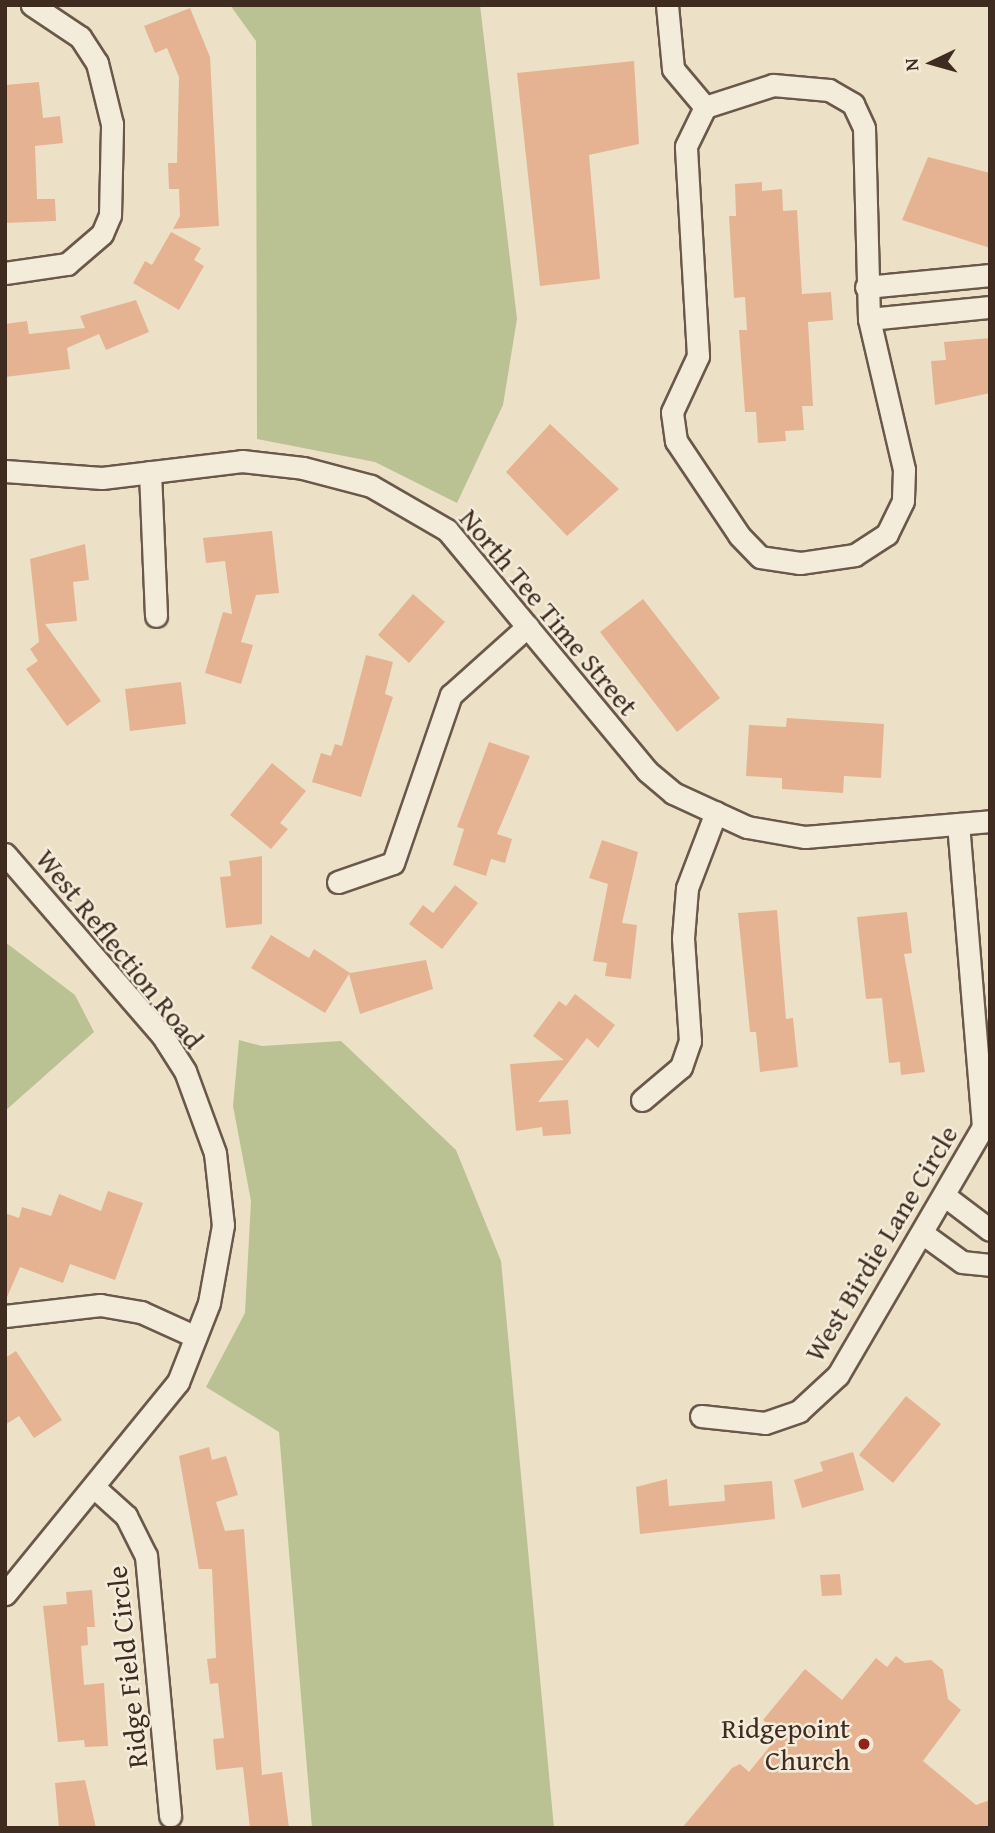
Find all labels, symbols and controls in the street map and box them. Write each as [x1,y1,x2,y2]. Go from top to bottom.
north arrow [897,28,967,98]
text: N [897,57,926,72]
street label: North Tee Time Street [453,502,645,722]
street label: West Reflection Road [29,842,211,1056]
street label: West Birdie Lane Circle [797,1119,965,1367]
street label: Ridge Field Circle [100,1564,154,1770]
place label: Ridgepoint Church [721,1711,850,1777]
marker: Ridgepoint Church [856,1736,872,1752]

